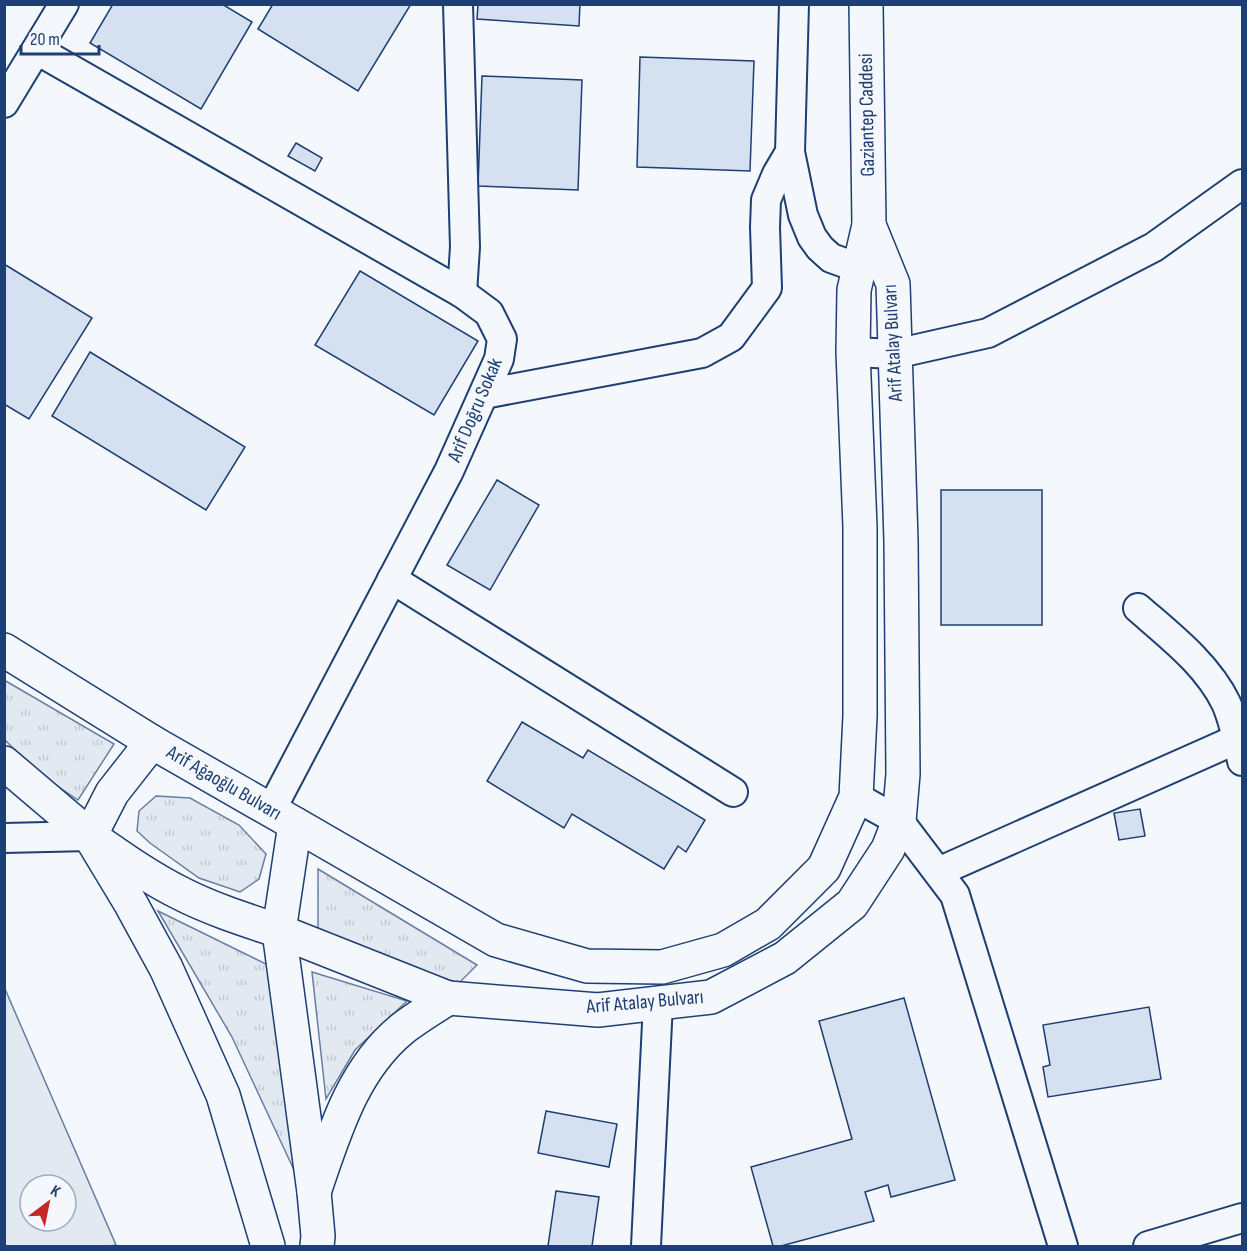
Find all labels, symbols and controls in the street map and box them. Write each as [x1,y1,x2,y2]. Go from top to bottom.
scale bar [21,18,99,56]
text: 20 m [30,29,60,50]
street label: Gaziantep Caddesi [854,53,880,177]
street label: Arif Atalay Bulvarı [878,284,908,403]
street label: Arif Doğru Sokak [442,354,508,466]
street label: Arif Ağaoğlu Bulvarı [161,740,286,826]
street label: Arif Atalay Bulvarı [584,985,705,1019]
north arrow [18,1173,78,1233]
text: K [47,1181,64,1202]

